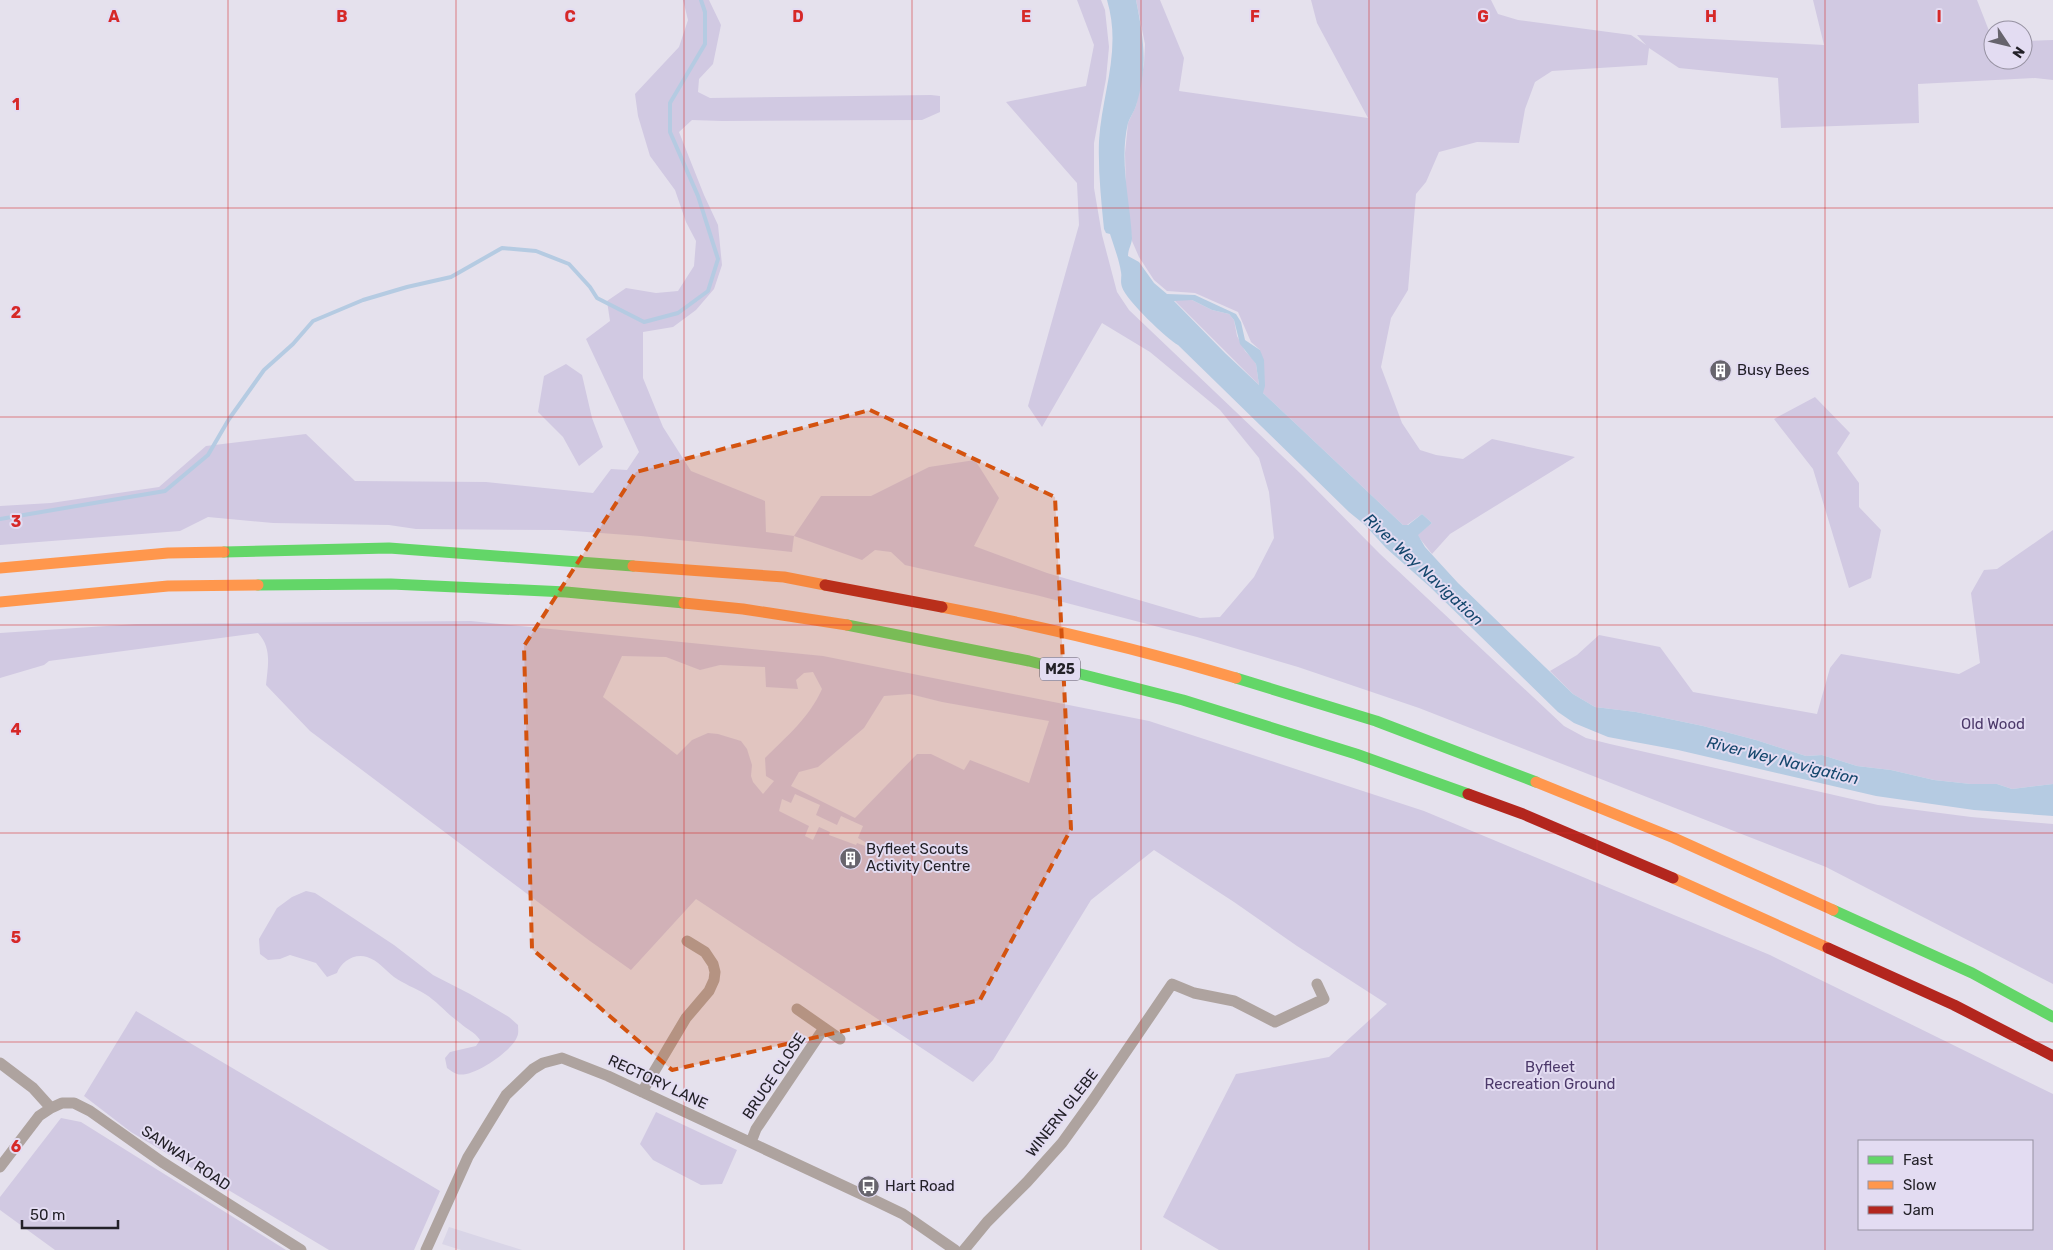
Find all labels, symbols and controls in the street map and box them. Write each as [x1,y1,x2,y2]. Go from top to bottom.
text: A [108,7,120,26]
text: B [336,7,348,26]
text: C [564,7,576,26]
text: D [792,7,804,26]
text: E [1021,7,1031,26]
text: F [1250,7,1260,26]
text: G [1477,7,1489,26]
text: H [1705,7,1717,26]
text: I [1936,7,1942,26]
north arrow [1983,20,2033,70]
text: N [2008,43,2028,61]
text: 1 [12,95,20,114]
text: 2 [11,303,21,322]
building icon: Busy Bees [1709,358,1733,382]
place label: Busy Bees [1737,361,1810,379]
water label: River Wey Navigation [1360,509,1487,630]
text: 3 [11,512,21,531]
road number: M25 [1040,658,1080,681]
park label: Old Wood [1961,715,2025,733]
text: 4 [11,720,22,739]
water label: River Wey Navigation [1705,732,1861,789]
place label: Byfleet Scouts Activity Centre [866,840,970,875]
building icon: Byfleet Scouts Activity Centre [838,846,862,870]
text: 5 [11,928,21,947]
street label: BRUCE CLOSE [739,1030,809,1122]
street label: RECTORY LANE [605,1051,711,1113]
park label: Byfleet Recreation Ground [1485,1058,1615,1093]
street label: WINERN GLEBE [1022,1066,1102,1160]
street label: SANWAY ROAD [138,1122,234,1194]
text: 6 [11,1137,21,1156]
legend [1858,1140,2033,1230]
text: Fast [1903,1151,1933,1169]
bus stop icon: Hart Road [857,1174,881,1198]
text: Slow [1903,1176,1936,1194]
place label: Hart Road [885,1177,955,1195]
scale bar [22,1198,119,1230]
text: Jam [1903,1201,1934,1219]
text: 50 m [30,1206,65,1224]

